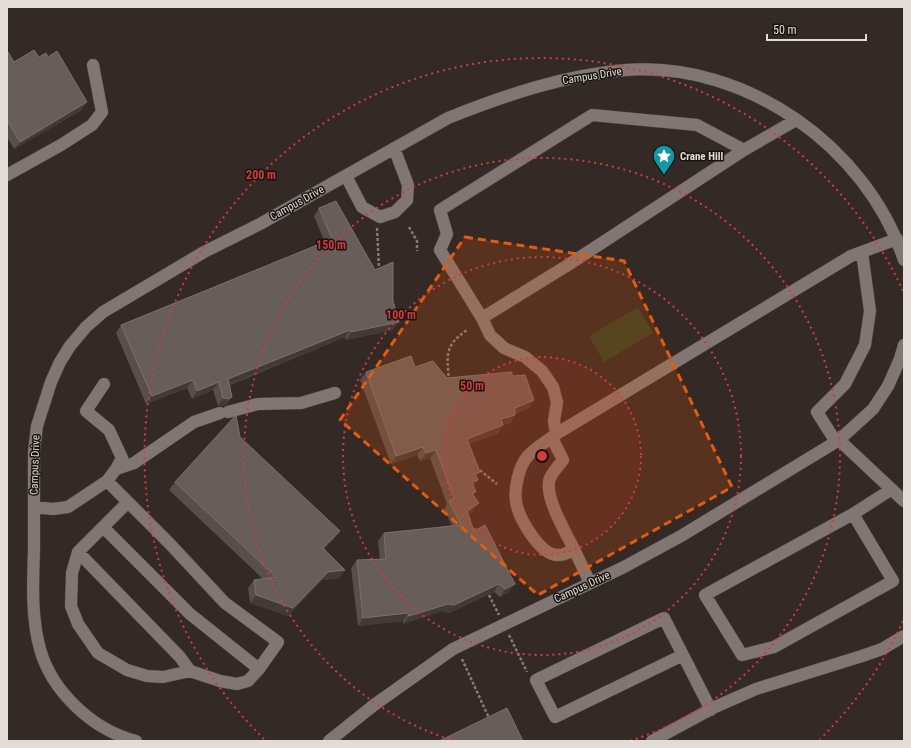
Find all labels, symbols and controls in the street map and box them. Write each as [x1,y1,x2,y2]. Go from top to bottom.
scale bar [767,16,866,42]
text: 50 m [773,23,797,37]
street label: Campus Drive [561,65,623,87]
place icon: Crane Hill [651,143,677,176]
place label: Crane Hill [680,150,723,163]
text: 200 m [246,168,276,182]
street label: Campus Drive [268,183,326,223]
text: 150 m [316,238,346,252]
text: 100 m [386,308,416,322]
text: 50 m [460,379,484,393]
street label: Campus Drive [27,435,43,495]
centre of rings [535,449,549,463]
street label: Campus Drive [552,568,612,606]

